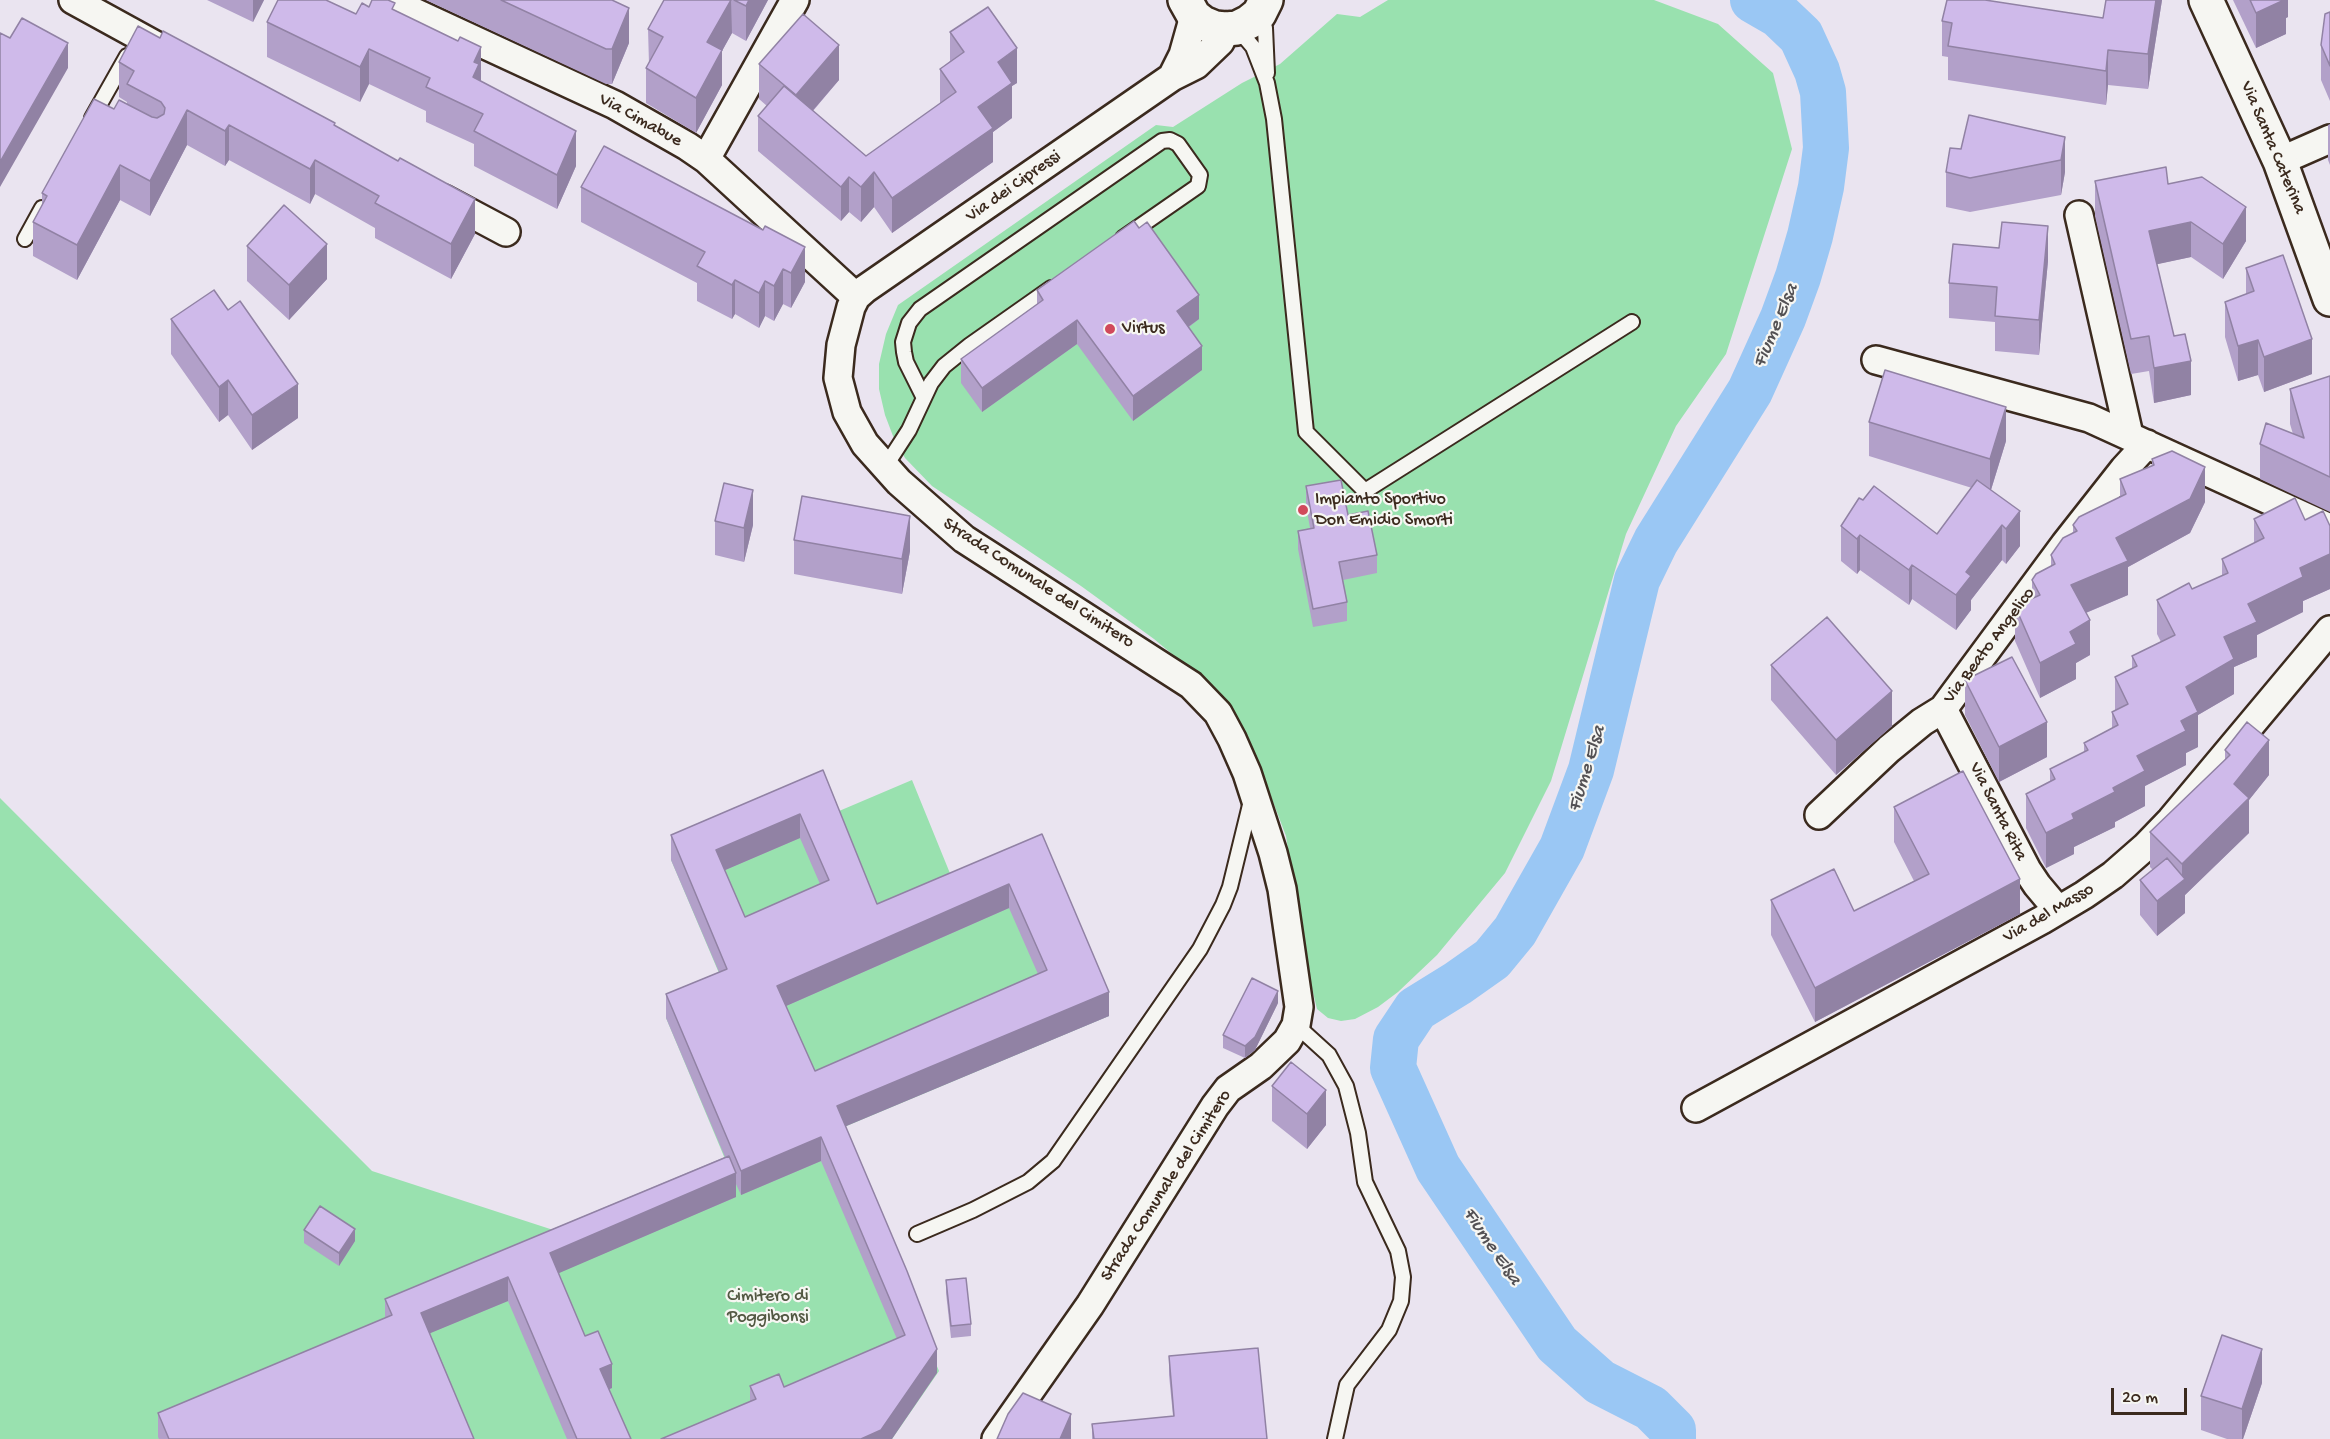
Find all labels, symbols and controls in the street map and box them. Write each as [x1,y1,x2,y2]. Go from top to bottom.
street label: Via Santa Caterina [2234,78,2310,218]
street label: Via Cimabue [595,89,685,153]
street label: Via dei Cipressi [962,146,1066,228]
water label: Fiume Elsa [1749,281,1805,371]
place label: Virtus [1122,318,1165,340]
marker: Virtus [1103,322,1117,336]
place label: Impianto Sportivo Don Emidio Smorti [1315,489,1453,532]
marker: Impianto Sportivo Don Emidio Smorti [1296,503,1310,517]
street label: Strada Comunale del Cimitero [938,514,1138,654]
street label: Via Beato Angelico [1939,584,2041,708]
water label: Fiume Elsa [1564,723,1612,815]
street label: Via Santa Rita [1963,759,2031,865]
street label: Via del Masso [2000,879,2098,949]
street label: Strada Comunale del Cimitero [1097,1086,1237,1286]
water label: Fiume Elsa [1456,1204,1526,1290]
park label: Cimitero di Poggibonsi [727,1286,809,1328]
scale bar [2114,1376,2190,1414]
text: 20 m [2122,1388,2158,1409]

